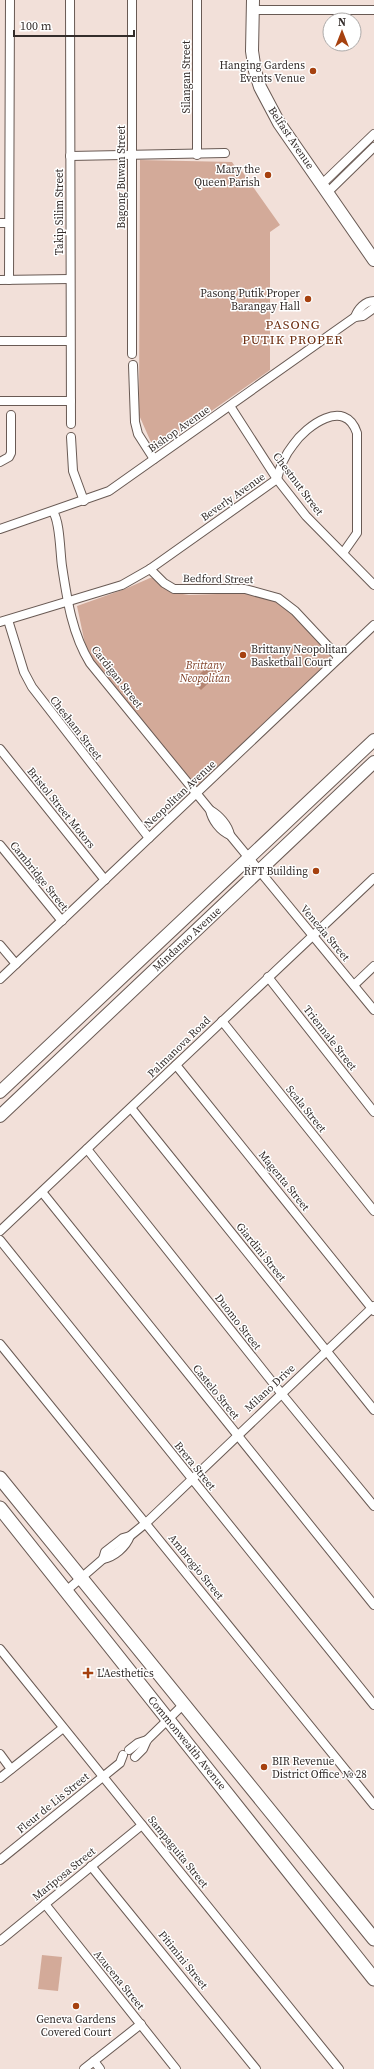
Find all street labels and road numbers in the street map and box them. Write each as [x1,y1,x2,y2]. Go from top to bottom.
street label: Silangan Street [179,40,194,113]
street label: Belfast Avenue [265,104,318,172]
street label: Bagong Buwan Street [114,125,129,229]
street label: Takip Silim Street [52,168,67,255]
street label: Bishop Avenue [145,402,213,456]
street label: Chestnut Street [269,449,327,519]
street label: Beverly Avenue [198,469,268,525]
street label: Bedford Street [183,571,254,587]
street label: Cardigan Street [88,643,146,712]
street label: Chesham Street [46,693,106,763]
street label: Neopolitan Avenue [141,757,219,831]
street label: Bristol Street Motors [24,764,99,852]
street label: Cambridge Street [6,838,72,914]
street label: Venezia Street [297,902,353,965]
street label: Mindanao Avenue [150,903,225,975]
street label: Triennale Street [300,1002,360,1074]
street label: Palmanova Road [144,1013,214,1081]
street label: Scala Street [282,1082,330,1136]
street label: Magenta Street [255,1148,313,1214]
street label: Giardini Street [233,1220,290,1285]
street label: Duomo Street [211,1291,265,1353]
street label: Castelo Street [189,1361,243,1423]
street label: Milano Drive [242,1361,299,1415]
street label: Brera Street [171,1439,219,1494]
street label: Ambrogio Street [165,1531,227,1603]
street label: Commonwealth Avenue [144,1693,230,1793]
street label: Fleur de Lis Street [14,1769,93,1837]
street label: Sampaguita Street [144,1813,212,1891]
street label: Mariposa Street [29,1844,99,1904]
street label: Pitimini Street [155,1928,211,1993]
street label: Azucena Street [90,1947,148,2013]

